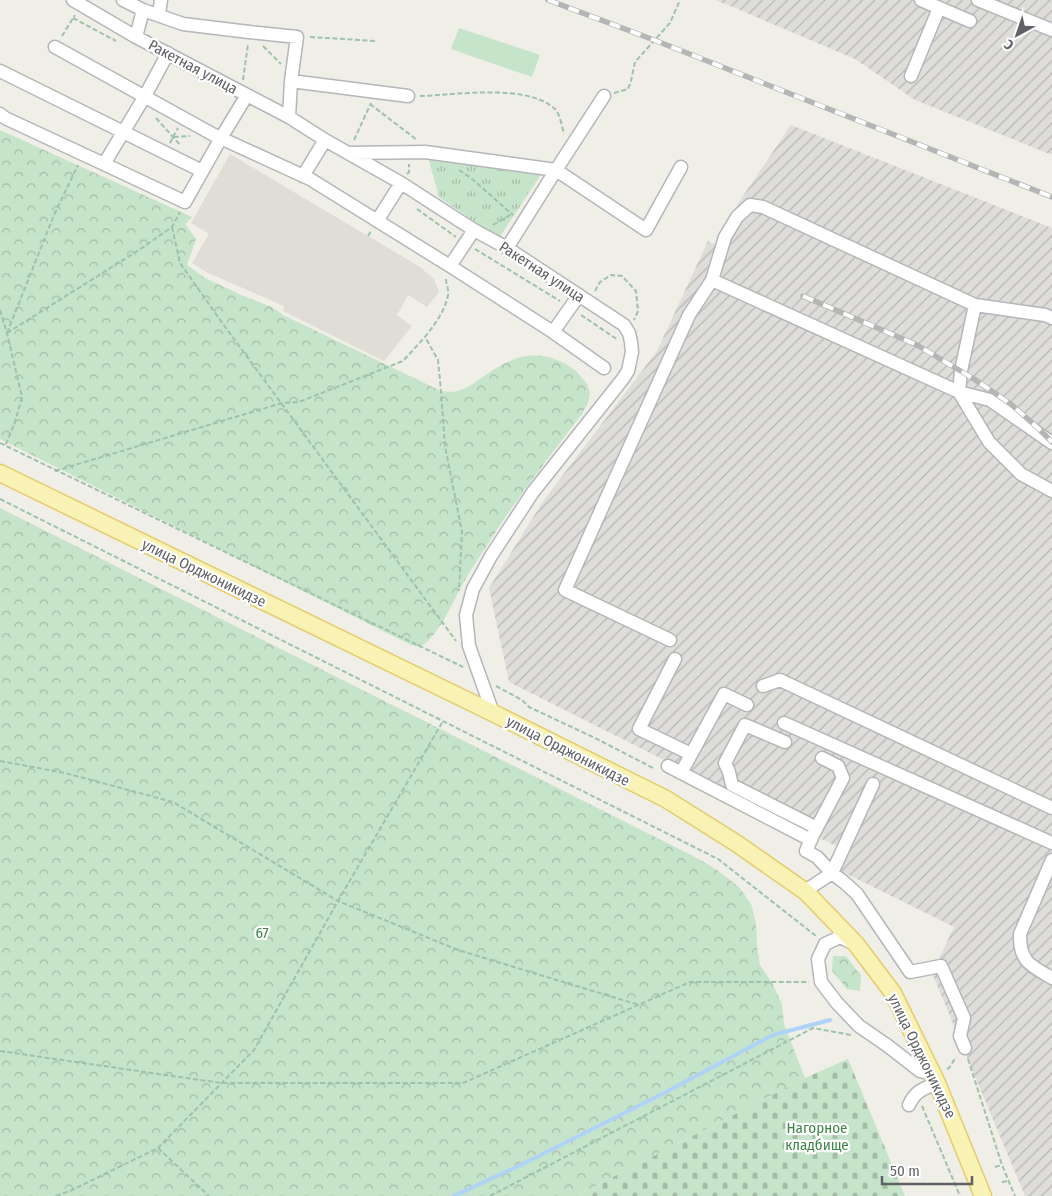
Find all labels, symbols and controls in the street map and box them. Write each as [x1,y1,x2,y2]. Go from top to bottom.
north arrow [992,10,1042,60]
text: С [1000,35,1017,53]
street label: Ракетная улица [145,36,241,98]
street label: Ракетная улица [496,238,588,306]
street label: улица Орджоникидзе [139,535,269,611]
street label: улица Орджоникидзе [503,712,633,790]
park label: 67 [255,924,269,942]
street label: улица Орджоникидзе [884,991,960,1121]
park label: Нагорное кладбище [785,1119,849,1154]
scale bar [882,1154,972,1186]
text: 50 m [890,1162,920,1180]

